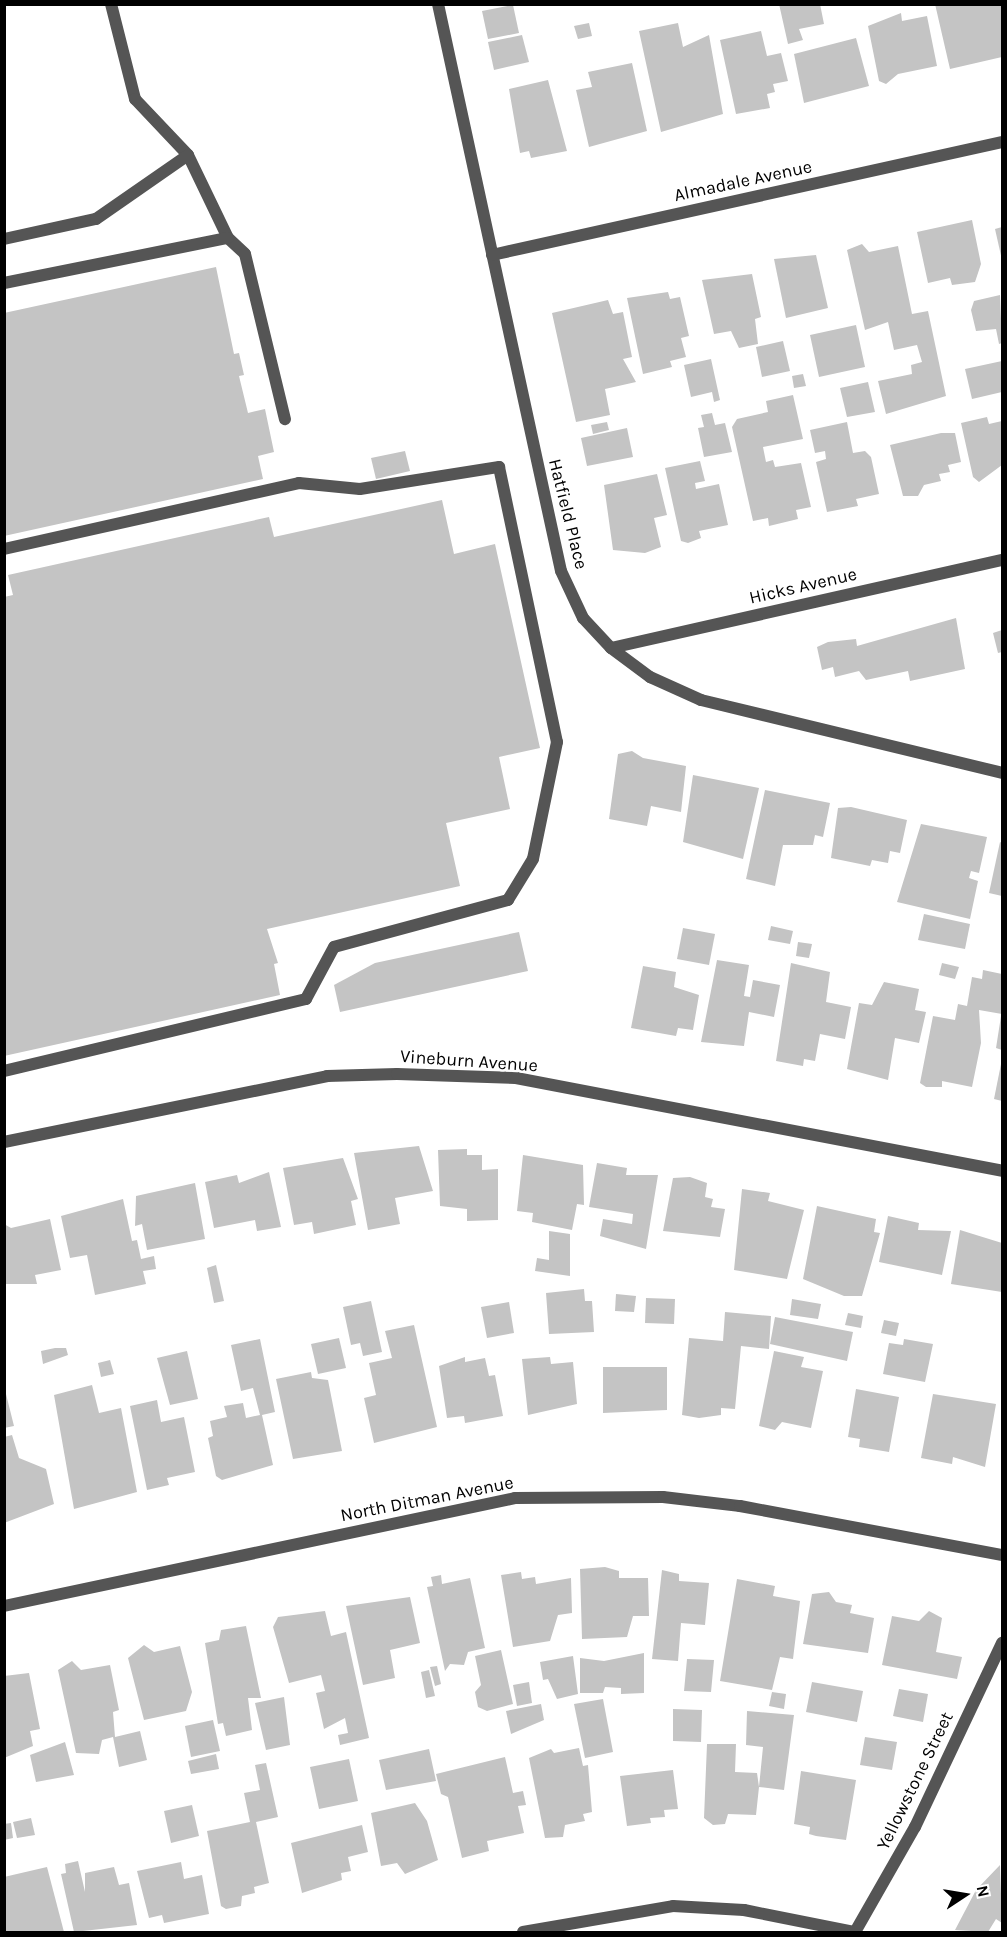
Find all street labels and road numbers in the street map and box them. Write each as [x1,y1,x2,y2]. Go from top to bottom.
street label: Almadale Avenue [672,156,814,206]
street label: Hatfield Place [544,457,592,571]
street label: Hicks Avenue [747,563,859,609]
street label: Vineburn Avenue [399,1045,539,1077]
street label: North Ditman Avenue [339,1472,515,1526]
street label: Yellowstone Street [872,1709,958,1853]

